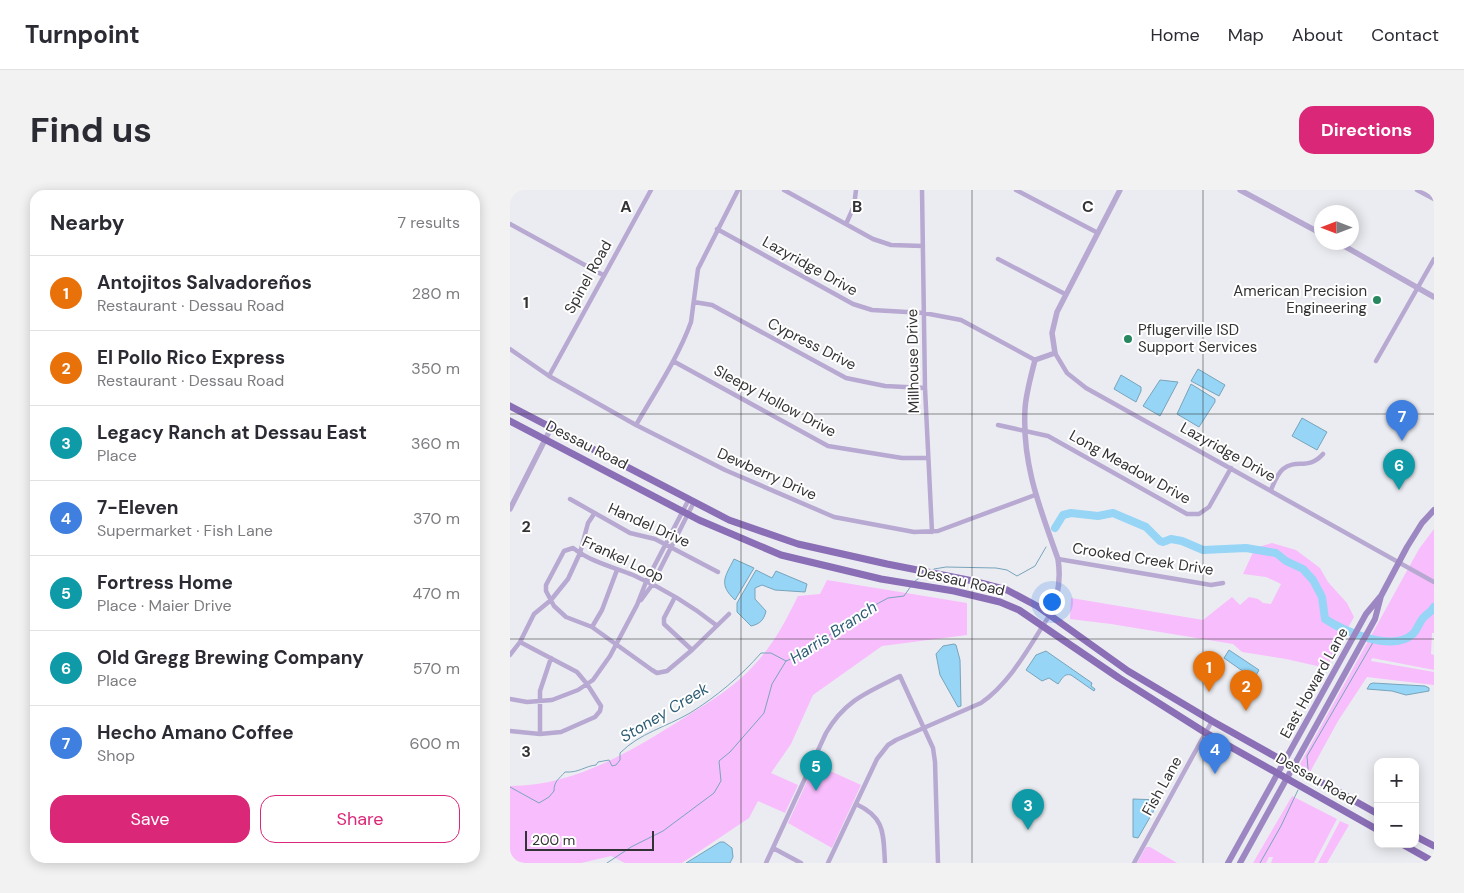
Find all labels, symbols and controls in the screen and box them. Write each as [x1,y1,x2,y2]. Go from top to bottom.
text: Turnpoint [25,19,140,50]
text: Home [1150,23,1200,47]
text: Map [1228,23,1264,47]
text: About [1292,23,1343,47]
text: Contact [1371,23,1439,47]
button: Directions [1299,106,1434,154]
text: Find us [30,107,152,153]
text: A [620,196,632,217]
text: B [852,196,862,217]
text: C [1082,196,1094,217]
north arrow [1314,205,1359,250]
text: Nearby [50,209,124,237]
text: 7 results [397,212,460,233]
street label: Lazyridge Drive [759,232,861,300]
street label: Spinel Road [560,237,616,317]
text: Antojitos Salvadoreños [97,270,312,295]
place label: American Precision Engineering [1233,281,1367,318]
text: 1 [63,283,69,304]
text: 280 m [412,283,460,304]
text: 1 [523,292,529,313]
marker: American Precision Engineering [1371,294,1383,306]
text: Restaurant · Dessau Road [97,295,284,316]
street label: Millhouse Drive [902,309,924,413]
street label: Cypress Drive [764,313,860,375]
place label: Pflugerville ISD Support Services [1138,320,1257,357]
marker: Pflugerville ISD Support Services [1122,333,1134,345]
text: El Pollo Rico Express [97,345,285,370]
text: 2 [61,358,71,379]
text: 350 m [411,358,460,379]
street label: Sleepy Hollow Drive [710,360,840,442]
text: Restaurant · Dessau Road [97,370,284,391]
pin: 7 [1386,400,1418,441]
street label: Dessau Road [543,416,631,474]
street label: Lazyridge Drive [1177,418,1279,486]
text: Legacy Ranch at Dessau East [97,420,367,445]
street label: Long Meadow Drive [1066,425,1194,509]
text: 3 [61,433,71,454]
text: 360 m [411,433,460,454]
street label: Dewberry Drive [714,443,820,505]
text: Place [97,445,137,466]
pin: 6 [1383,449,1415,490]
text: 7-Eleven [97,495,179,520]
street label: Handel Drive [605,498,693,552]
text: 4 [61,508,71,529]
text: 370 m [413,508,460,529]
text: 2 [521,516,531,537]
text: Supermarket · Fish Lane [97,520,273,541]
street label: Frankel Loop [579,531,667,587]
street label: Crooked Creek Drive [1071,538,1215,580]
street label: Dessau Road [915,561,1007,601]
text: Fortress Home [97,570,233,595]
text: 5 [61,583,71,604]
text: 470 m [413,583,460,604]
your location [1039,589,1065,615]
text: Place · Maier Drive [97,595,232,616]
water label: Harris Branch [786,596,881,668]
street label: East Howard Lane [1275,624,1353,742]
text: Old Gregg Brewing Company [97,645,364,670]
pin: 1 [1193,651,1225,692]
text: 6 [61,658,71,679]
text: 570 m [413,658,460,679]
text: Place [97,670,137,691]
pin: 2 [1230,670,1262,711]
water label: Stoney Creek [616,677,713,747]
text: Hecho Amano Coffee [97,720,294,745]
text: 7 [62,733,70,754]
text: 600 m [410,733,460,754]
pin: 4 [1199,733,1231,774]
text: 3 [521,741,531,762]
text: Shop [97,745,135,766]
street label: Dessau Road [1272,748,1360,810]
pin: 5 [800,750,832,791]
street label: Fish Lane [1138,753,1186,819]
map controls [1374,758,1419,848]
button: + [1374,758,1419,803]
pin: 3 [1012,789,1044,830]
button: Save [50,795,250,843]
button: Share [260,795,460,843]
button: − [1374,803,1419,848]
scale bar [525,828,654,851]
text: 200 m [532,831,575,849]

